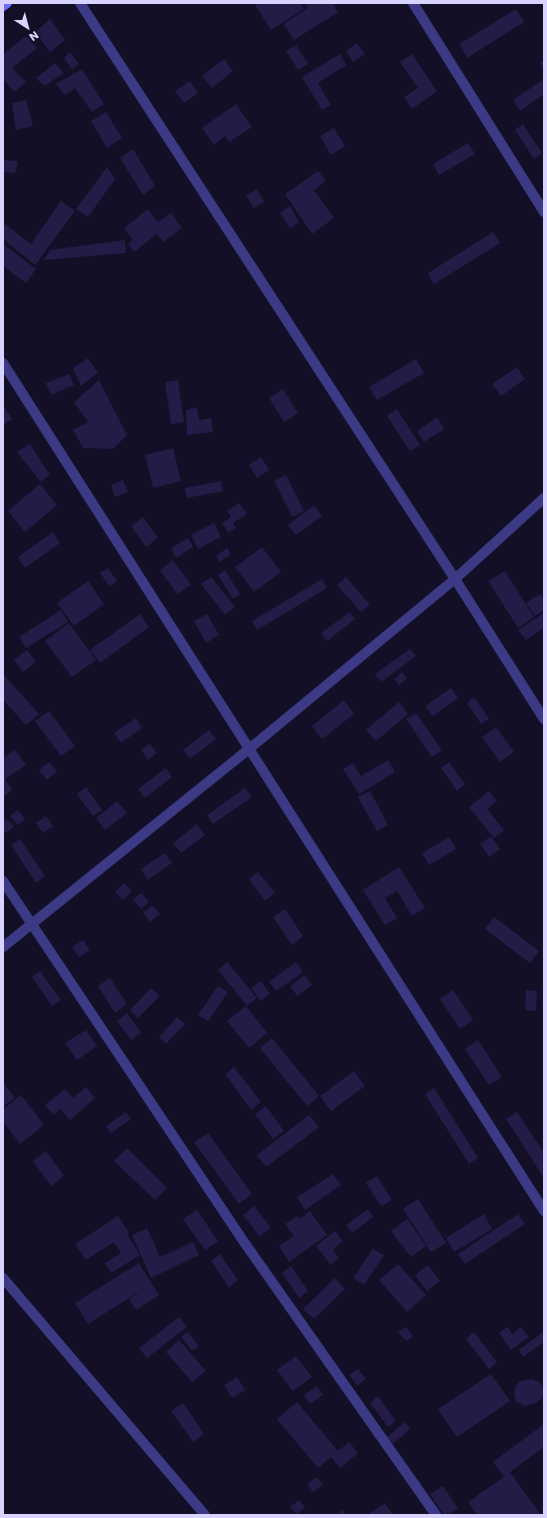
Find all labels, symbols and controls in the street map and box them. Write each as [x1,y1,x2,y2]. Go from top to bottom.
north arrow [8,8,48,48]
text: N [26,27,42,45]

